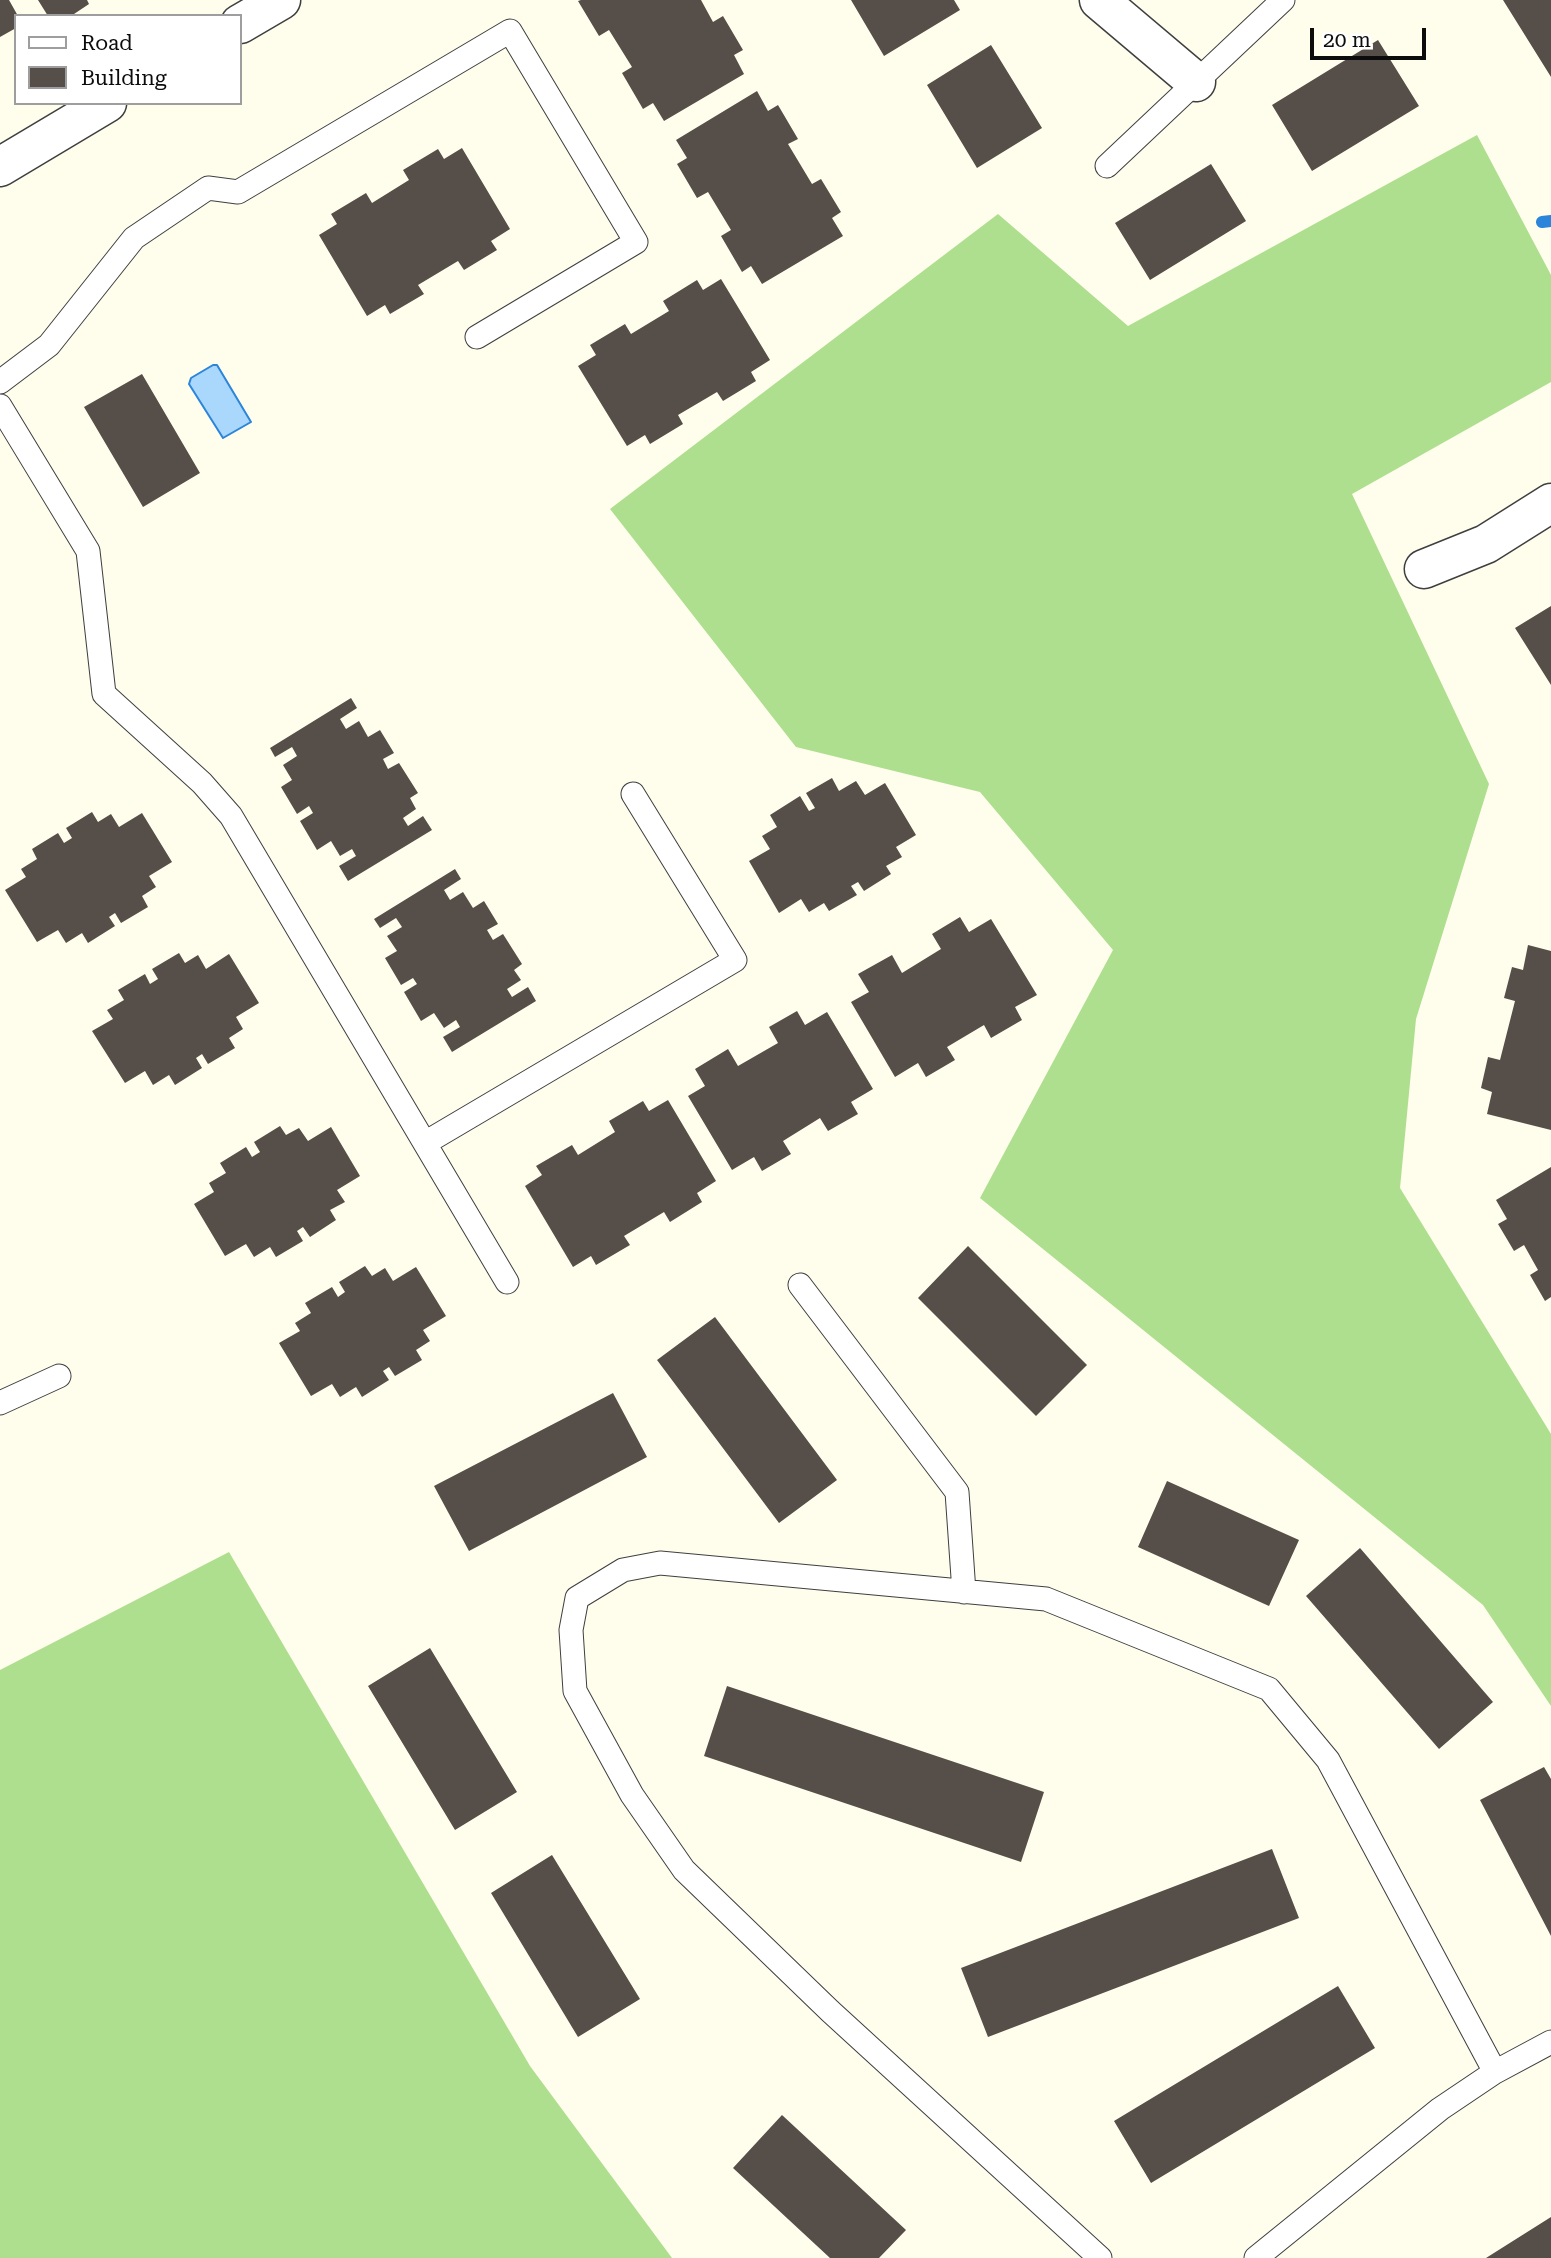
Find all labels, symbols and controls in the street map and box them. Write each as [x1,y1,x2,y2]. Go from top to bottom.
legend [14,14,242,105]
scale bar [1313,14,1428,58]
text: 20 m [1323,28,1371,52]
text: Road [81,31,133,55]
text: Building [81,66,167,90]

